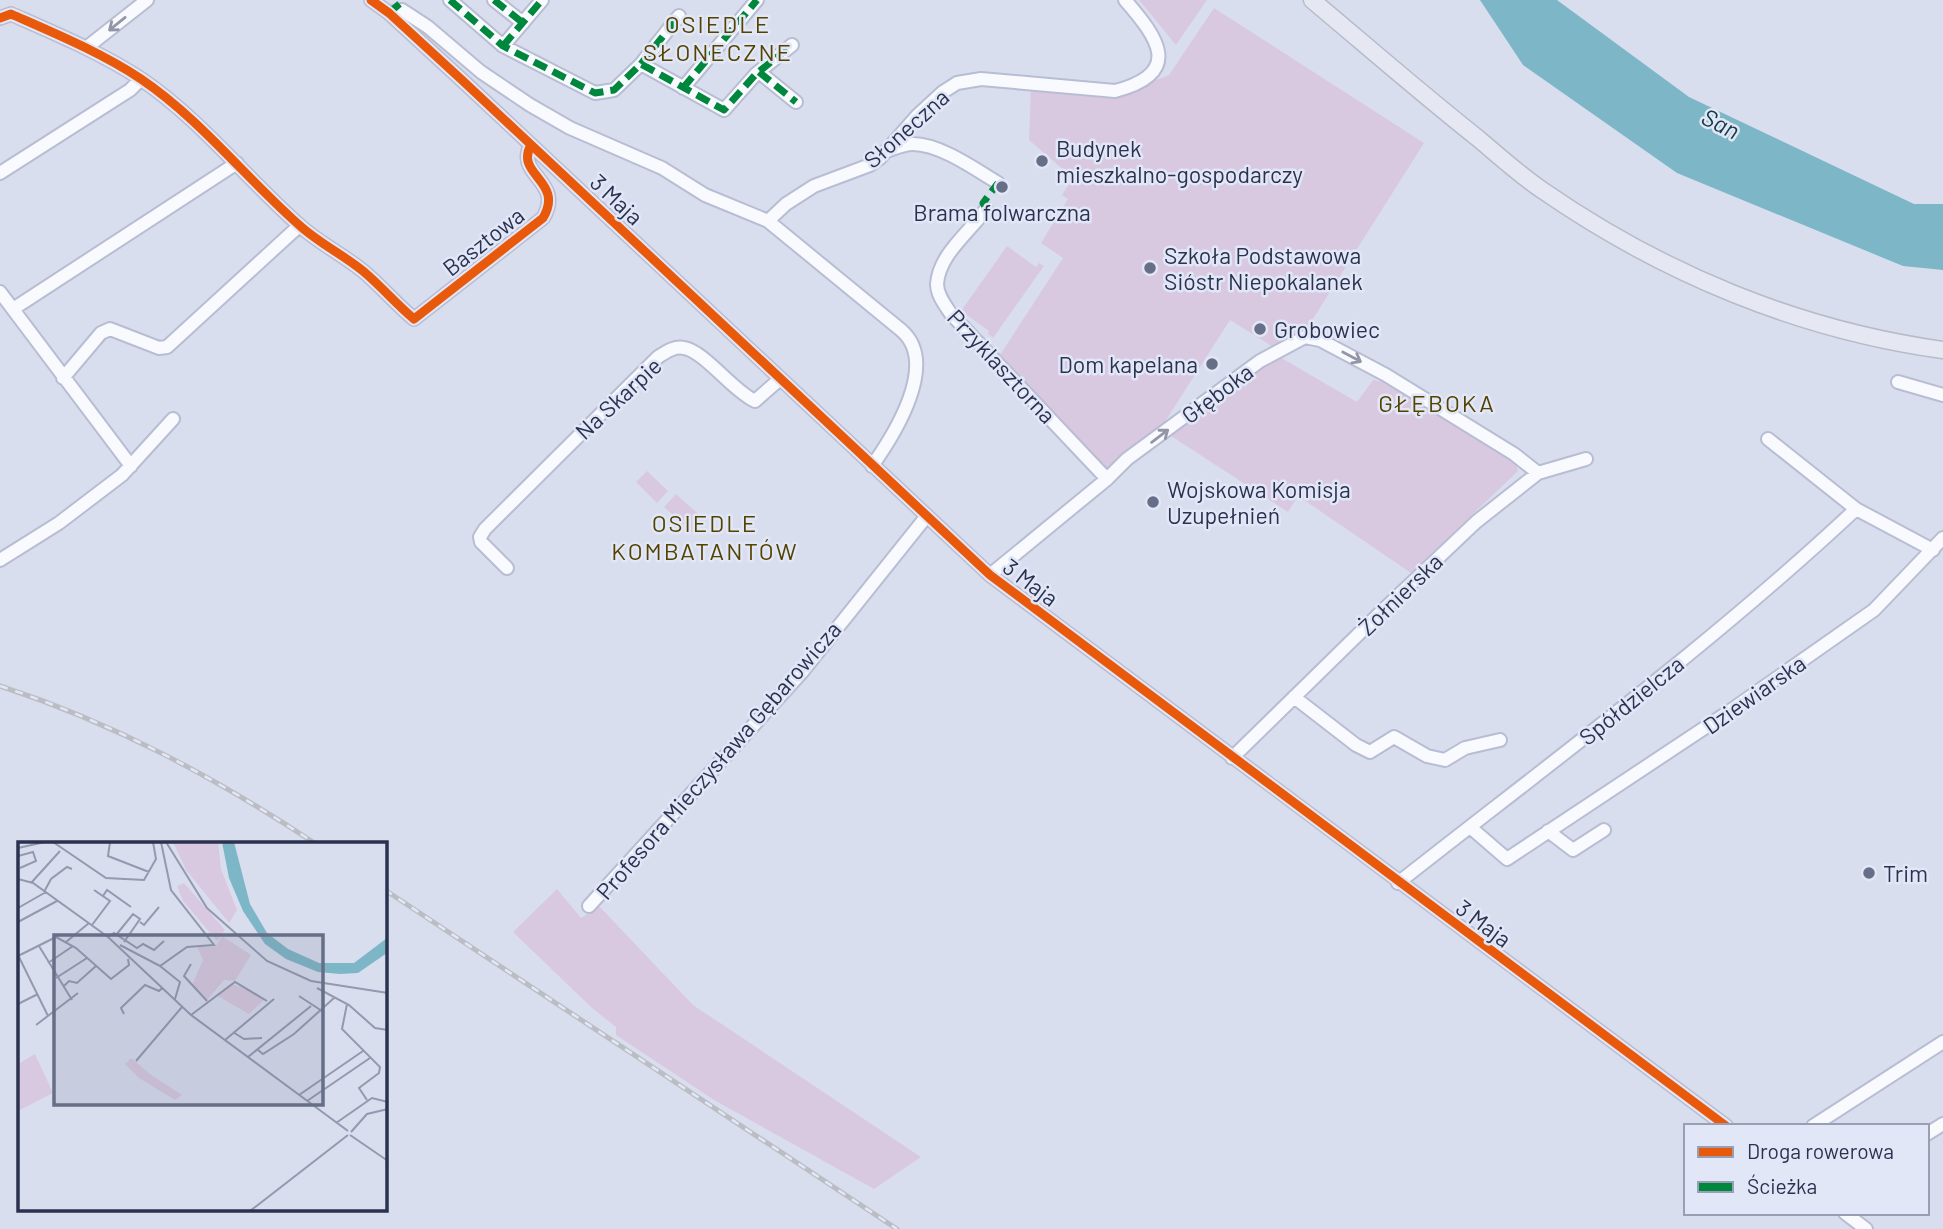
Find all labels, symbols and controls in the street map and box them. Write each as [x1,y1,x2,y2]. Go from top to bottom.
district label: OSIEDLE SŁONECZNE [643,9,793,66]
one-way arrow [108,17,126,32]
street label: Słoneczna [858,83,954,173]
water label: San [1697,101,1745,145]
place label: Budynek mieszkalno-gospodarczy [1056,134,1303,188]
marker: Budynek mieszkalno-gospodarczy [1034,153,1050,169]
street label: 3 Maja [585,168,649,230]
marker: Brama folwarczna [994,179,1010,195]
place label: Brama folwarczna [913,198,1091,226]
street label: Basztowa [437,201,529,281]
place label: Szkoła Podstawowa Sióstr Niepokalanek [1164,241,1363,295]
marker: Szkoła Podstawowa Sióstr Niepokalanek [1142,260,1158,276]
street label: Przyklasztorna [942,303,1062,429]
place label: Grobowiec [1274,315,1380,343]
marker: Grobowiec [1252,321,1268,337]
place label: Dom kapelana [1059,350,1198,378]
one-way arrow [1342,350,1362,364]
street label: Na Skarpie [569,351,667,445]
marker: Dom kapelana [1204,356,1220,372]
street label: Głęboka [1176,357,1258,429]
district label: GŁĘBOKA [1378,388,1496,417]
one-way arrow [1150,428,1169,443]
place label: Wojskowa Komisja Uzupełnień [1167,475,1351,529]
marker: Wojskowa Komisja Uzupełnień [1145,494,1161,510]
district label: OSIEDLE KOMBATANTÓW [611,508,799,565]
street label: Żołnierska [1352,547,1448,641]
street label: 3 Maja [998,552,1064,612]
street label: Profesora Mieczysława Gębarowicza [590,615,846,905]
street label: Dziewiarska [1697,648,1811,740]
street label: Spółdzielcza [1573,649,1689,751]
inset map [18,842,387,1212]
place label: Trim [1883,859,1928,887]
marker: Trim [1861,865,1877,881]
street label: 3 Maja [1451,893,1517,953]
legend [1684,1124,1929,1215]
text: Droga rowerowa [1747,1138,1894,1163]
text: Ścieżka [1747,1173,1817,1198]

